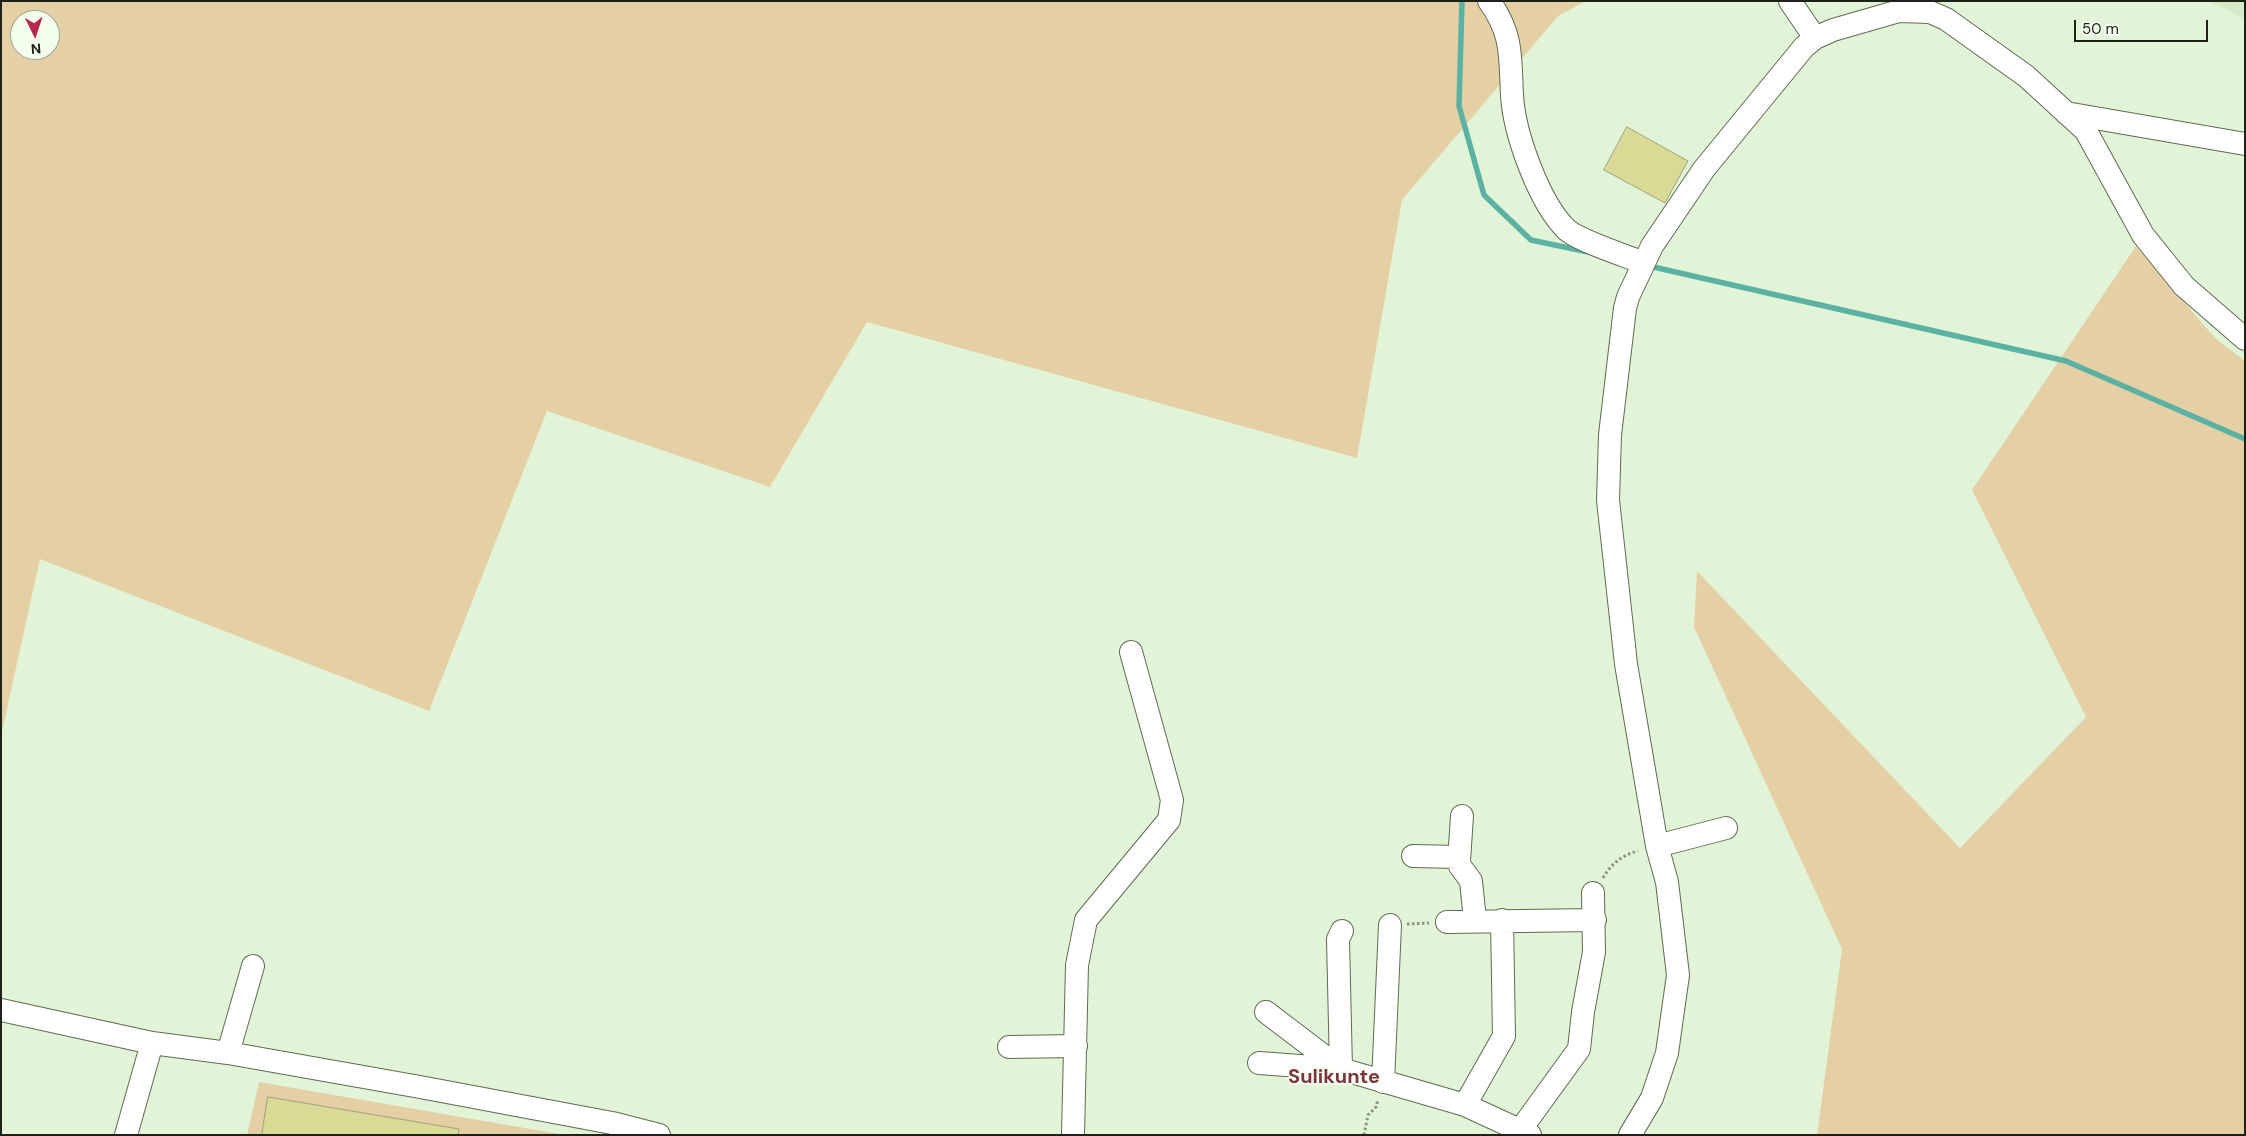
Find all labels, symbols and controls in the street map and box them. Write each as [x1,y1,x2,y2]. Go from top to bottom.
north arrow [10,10,60,60]
scale bar [2076,10,2210,42]
text: 50 m [2082,19,2119,39]
text: N [30,40,42,58]
district label: Sulikunte [1288,1066,1380,1090]

